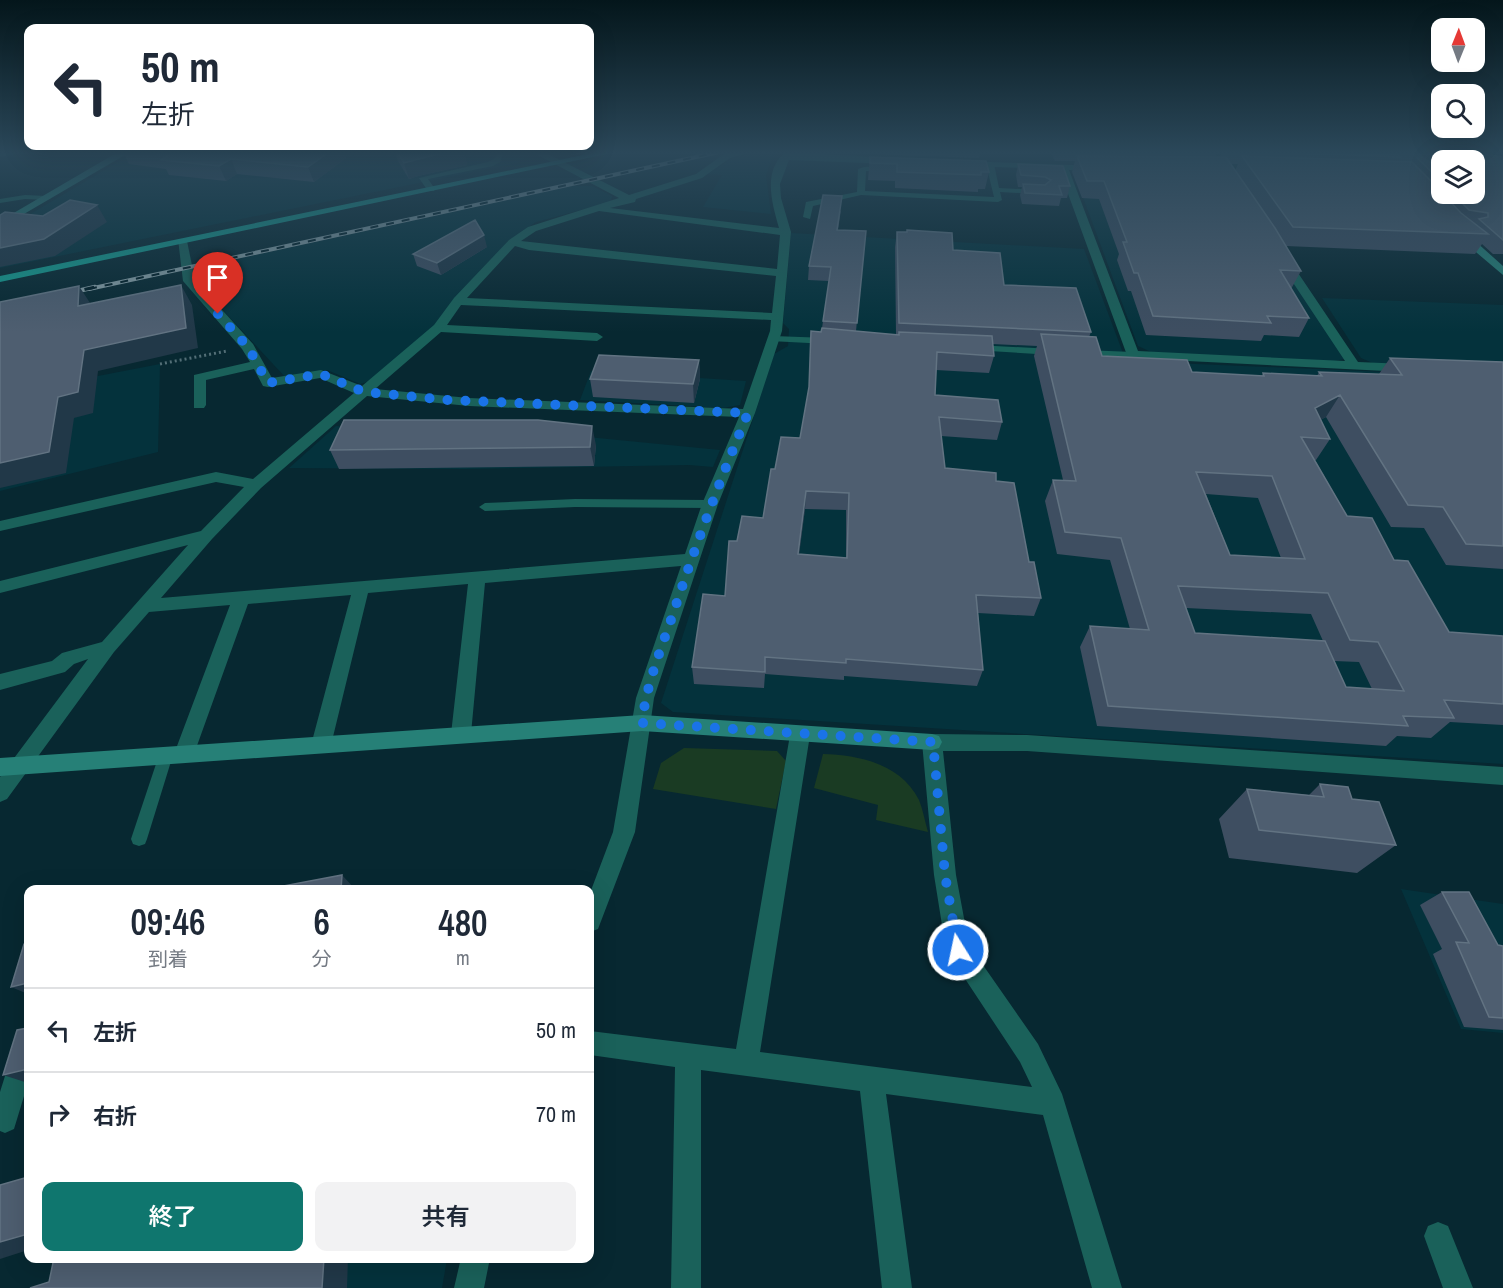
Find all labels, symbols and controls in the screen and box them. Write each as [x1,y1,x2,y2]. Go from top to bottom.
north arrow [1431,18,1485,72]
map controls [1431,18,1485,204]
text: 50 m [141,39,220,95]
icon: left [42,48,120,126]
button: search [1431,84,1485,138]
text: 左折 [141,96,195,132]
button: layers [1431,150,1485,204]
pin [192,252,243,314]
icon: arrive [201,261,234,294]
text: 09:46 [130,898,205,946]
text: 6 [314,898,330,946]
text: 480 [438,899,488,947]
position arrow [926,918,990,982]
text: m [456,944,470,971]
text: 到着 [148,945,188,972]
text: 分 [312,945,332,972]
icon: left [42,1014,75,1047]
text: 50 m [536,1015,576,1045]
text: 左折 [93,1017,137,1047]
icon: right [42,1098,75,1131]
text: 70 m [536,1099,576,1129]
text: 右折 [93,1101,137,1131]
button: 終了 [42,1182,303,1251]
button: 共有 [315,1182,576,1251]

